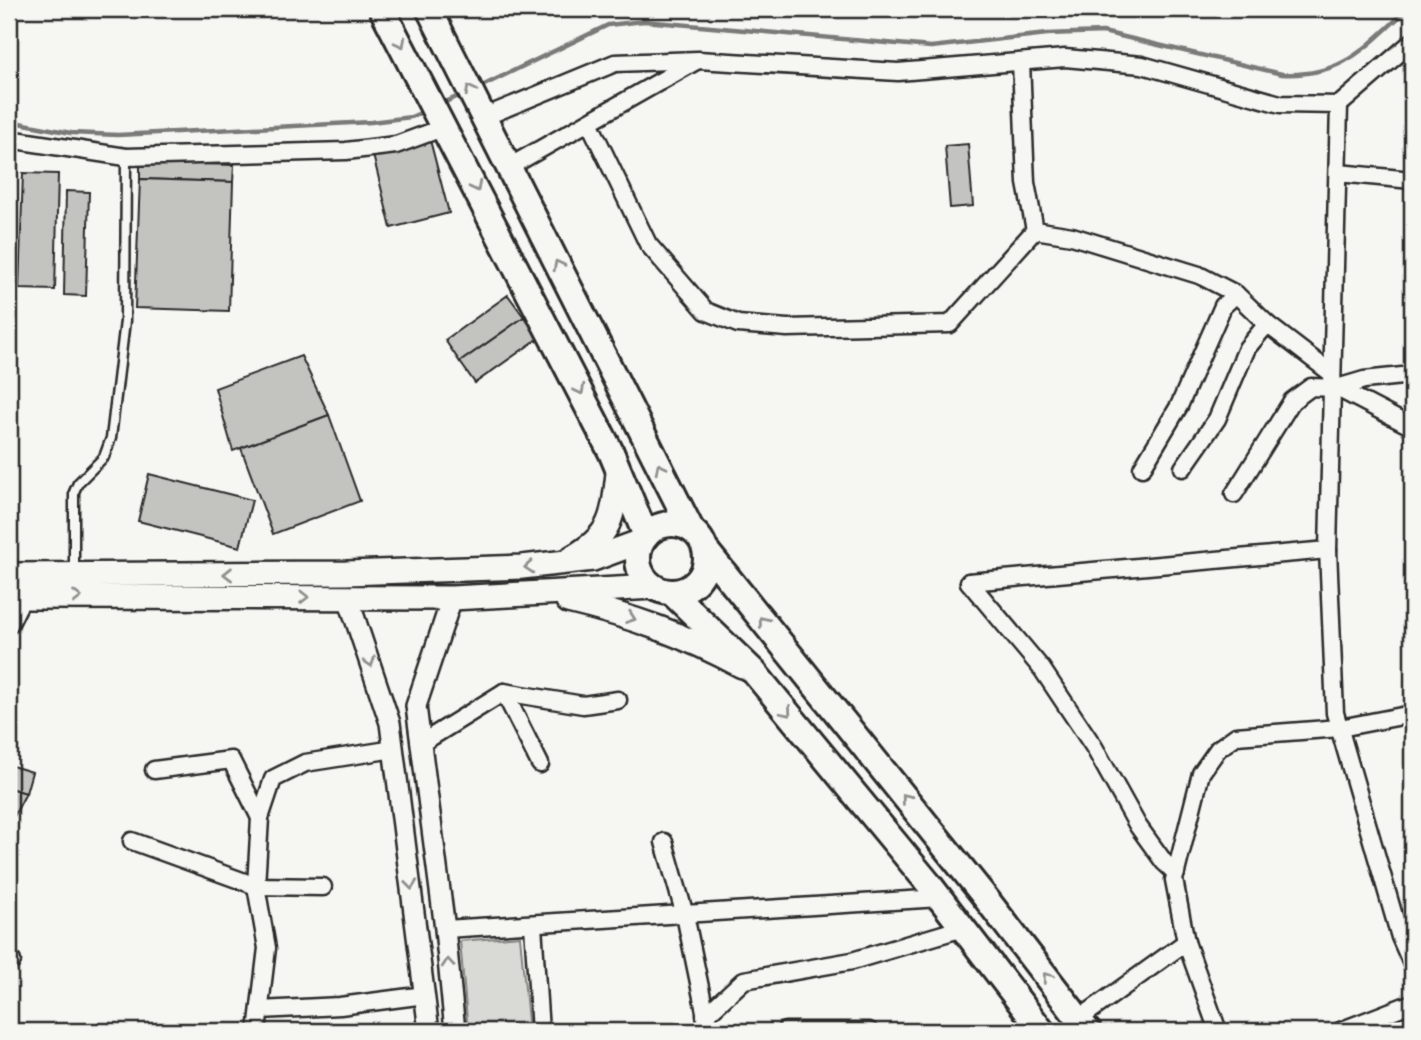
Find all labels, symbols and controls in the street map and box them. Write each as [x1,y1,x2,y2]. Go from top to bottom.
one-way arrow [393,36,406,49]
one-way arrow [464,85,478,97]
one-way arrow [468,180,482,192]
one-way arrow [553,260,567,272]
one-way arrow [571,383,585,395]
one-way arrow [655,463,669,475]
one-way arrow [523,559,534,574]
one-way arrow [222,566,233,582]
one-way arrow [72,589,83,605]
one-way arrow [299,590,310,605]
one-way arrow [625,610,637,624]
one-way arrow [759,617,772,629]
one-way arrow [362,656,376,668]
one-way arrow [779,704,791,717]
one-way arrow [902,794,914,807]
one-way arrow [404,879,419,891]
one-way arrow [441,957,456,969]
one-way arrow [1042,972,1055,985]

